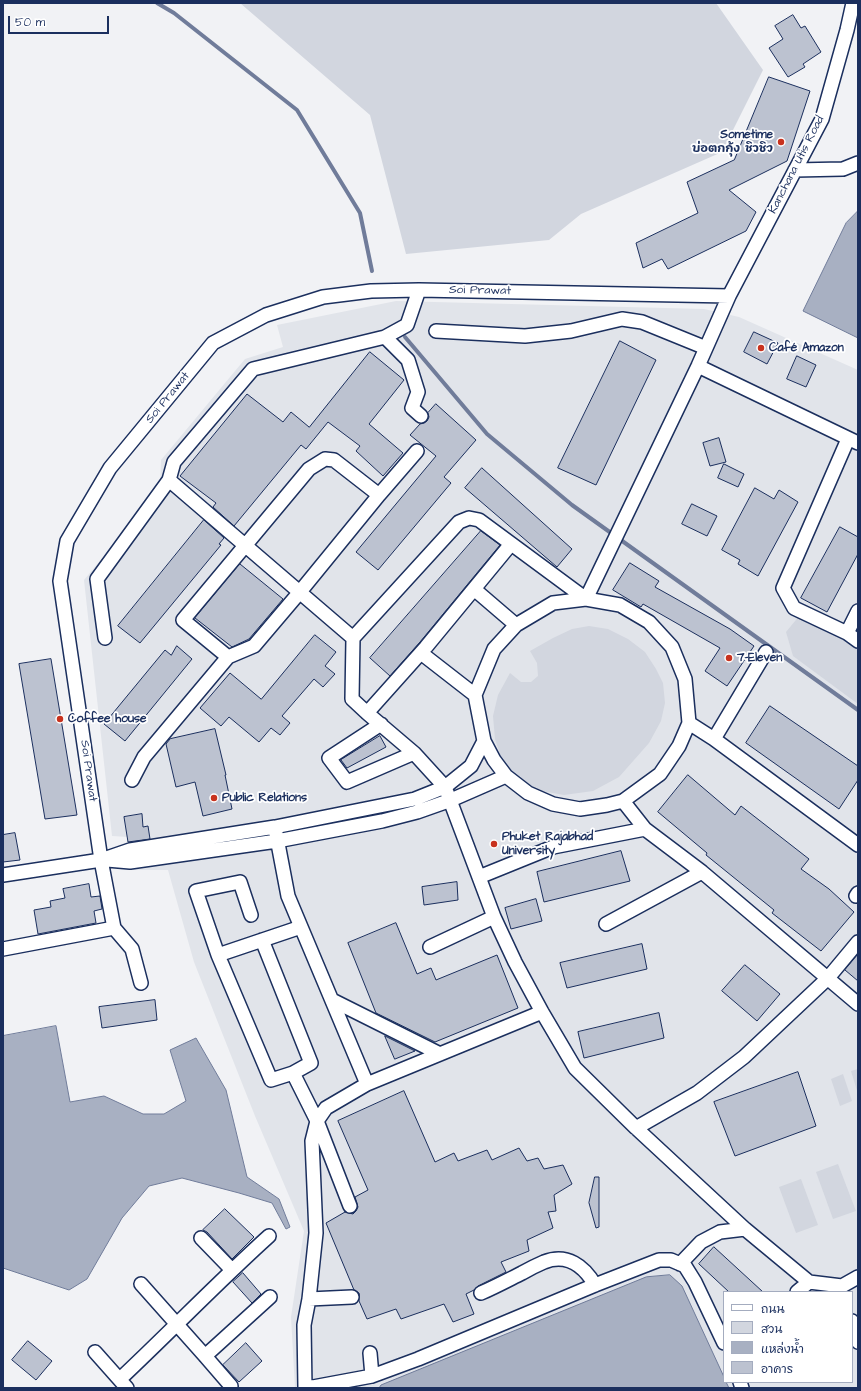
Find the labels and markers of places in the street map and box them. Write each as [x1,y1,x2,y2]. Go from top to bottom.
place label: Sometime บ่อตกกุ้ง ชิวชิว [692,128,773,156]
marker: Sometime บ่อตกกุ้ง ชิวชิว [776,137,786,147]
place label: Café Amazon [769,341,844,355]
marker: Café Amazon [756,343,766,353]
place label: 7-Eleven [737,651,782,665]
marker: 7-Eleven [724,653,734,663]
place label: Coffee house [68,712,147,726]
marker: Coffee house [55,714,65,724]
place label: Public Relations [222,791,307,805]
marker: Public Relations [209,793,219,803]
place label: Phuket Rajabhad University [502,830,593,858]
marker: Phuket Rajabhad University [489,839,499,849]

